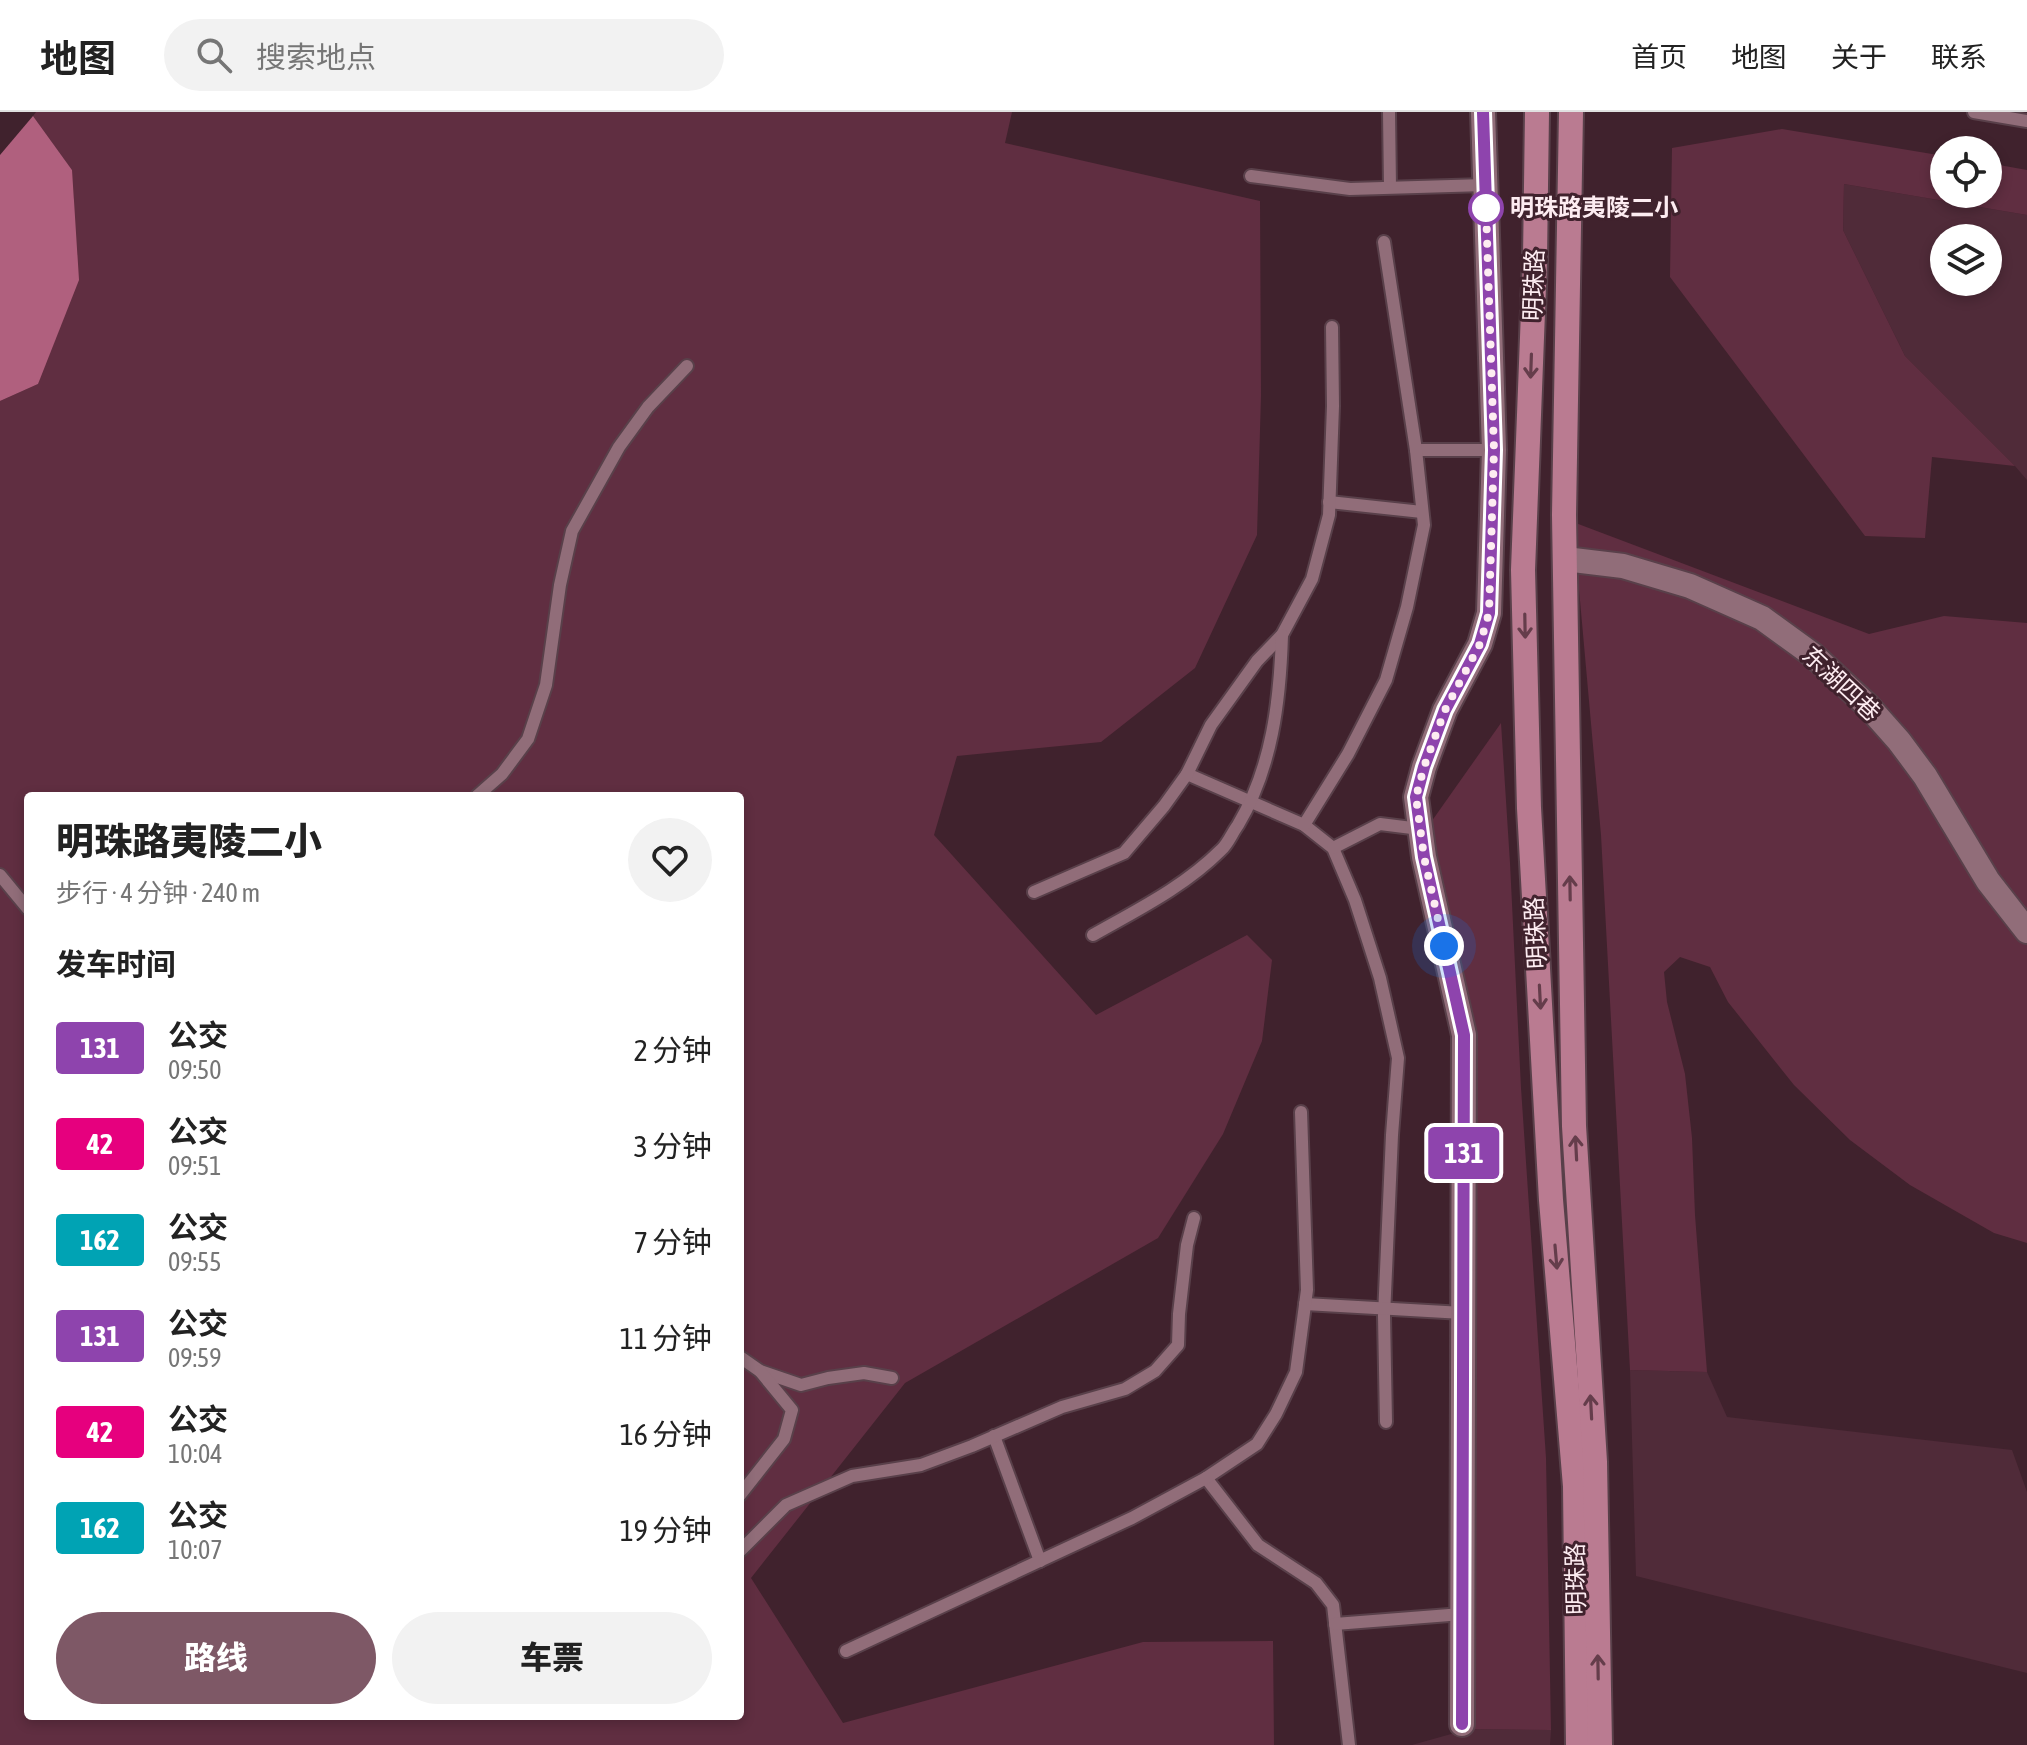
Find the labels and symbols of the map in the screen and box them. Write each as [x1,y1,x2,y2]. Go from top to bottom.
marker: 明珠路夷陵二小 [1469,191,1503,225]
place label: 明珠路夷陵二小 [1510,194,1678,221]
street label: 明珠路 [1519,249,1548,321]
one-way arrow [1523,352,1538,379]
one-way arrow [1517,612,1532,639]
street label: 东湖四巷 [1797,641,1886,726]
one-way arrow [1563,875,1578,902]
street label: 明珠路 [1520,896,1551,970]
your location [1424,926,1464,966]
one-way arrow [1533,983,1548,1010]
line badge: 131 [1418,1127,1510,1179]
one-way arrow [1568,1135,1583,1162]
one-way arrow [1549,1243,1564,1270]
one-way arrow [1584,1394,1599,1421]
street label: 明珠路 [1561,1543,1590,1615]
one-way arrow [1591,1654,1606,1681]

